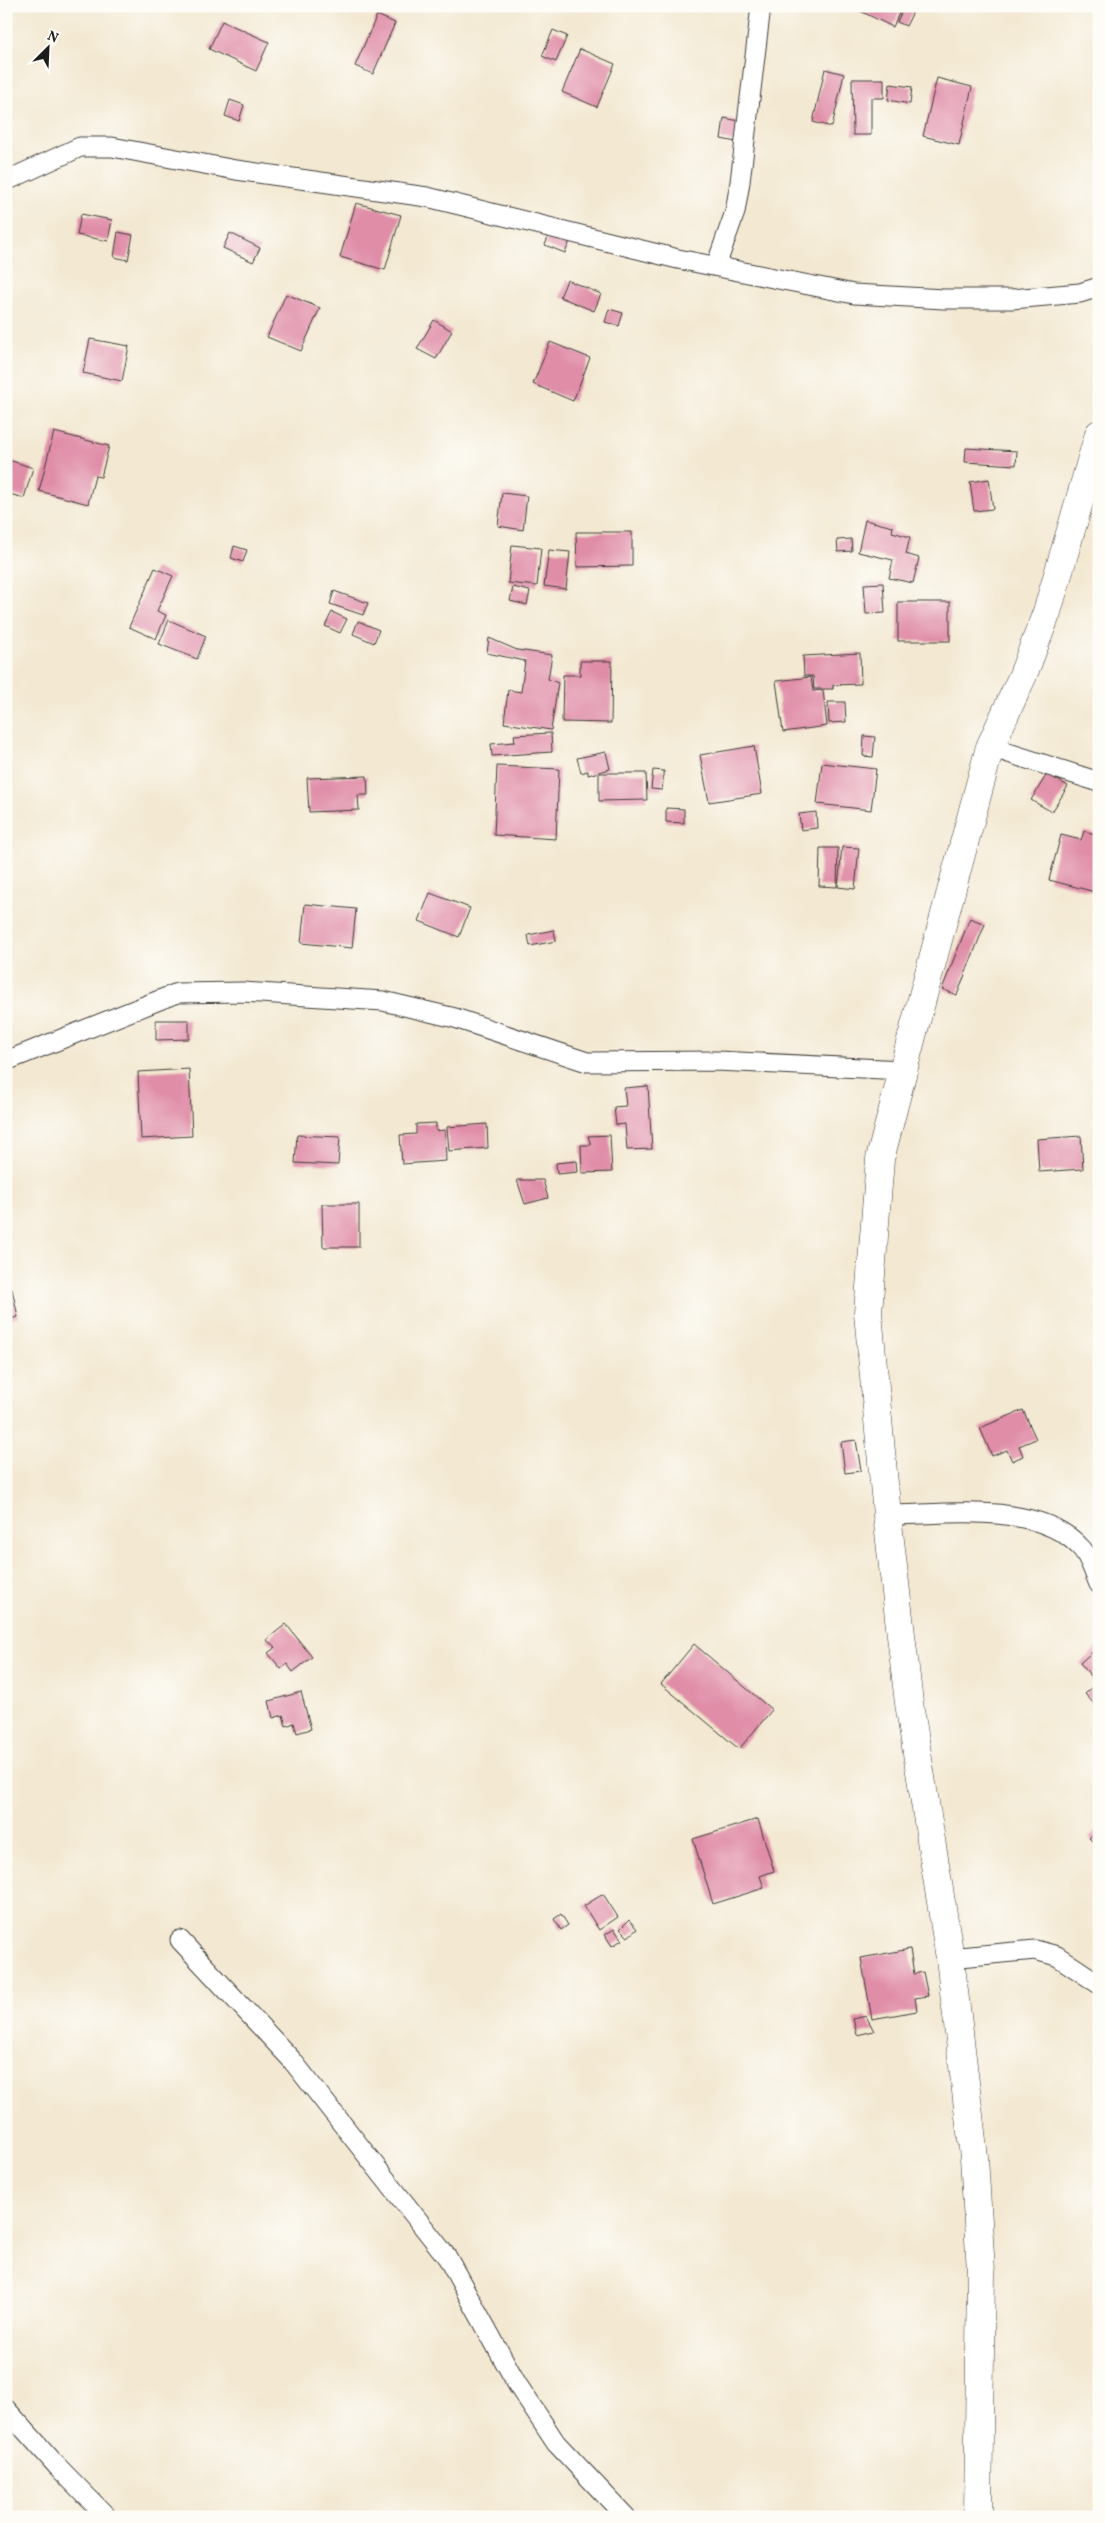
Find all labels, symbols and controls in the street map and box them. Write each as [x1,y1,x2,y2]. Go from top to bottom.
north arrow [22,22,72,72]
text: N [44,27,61,48]

